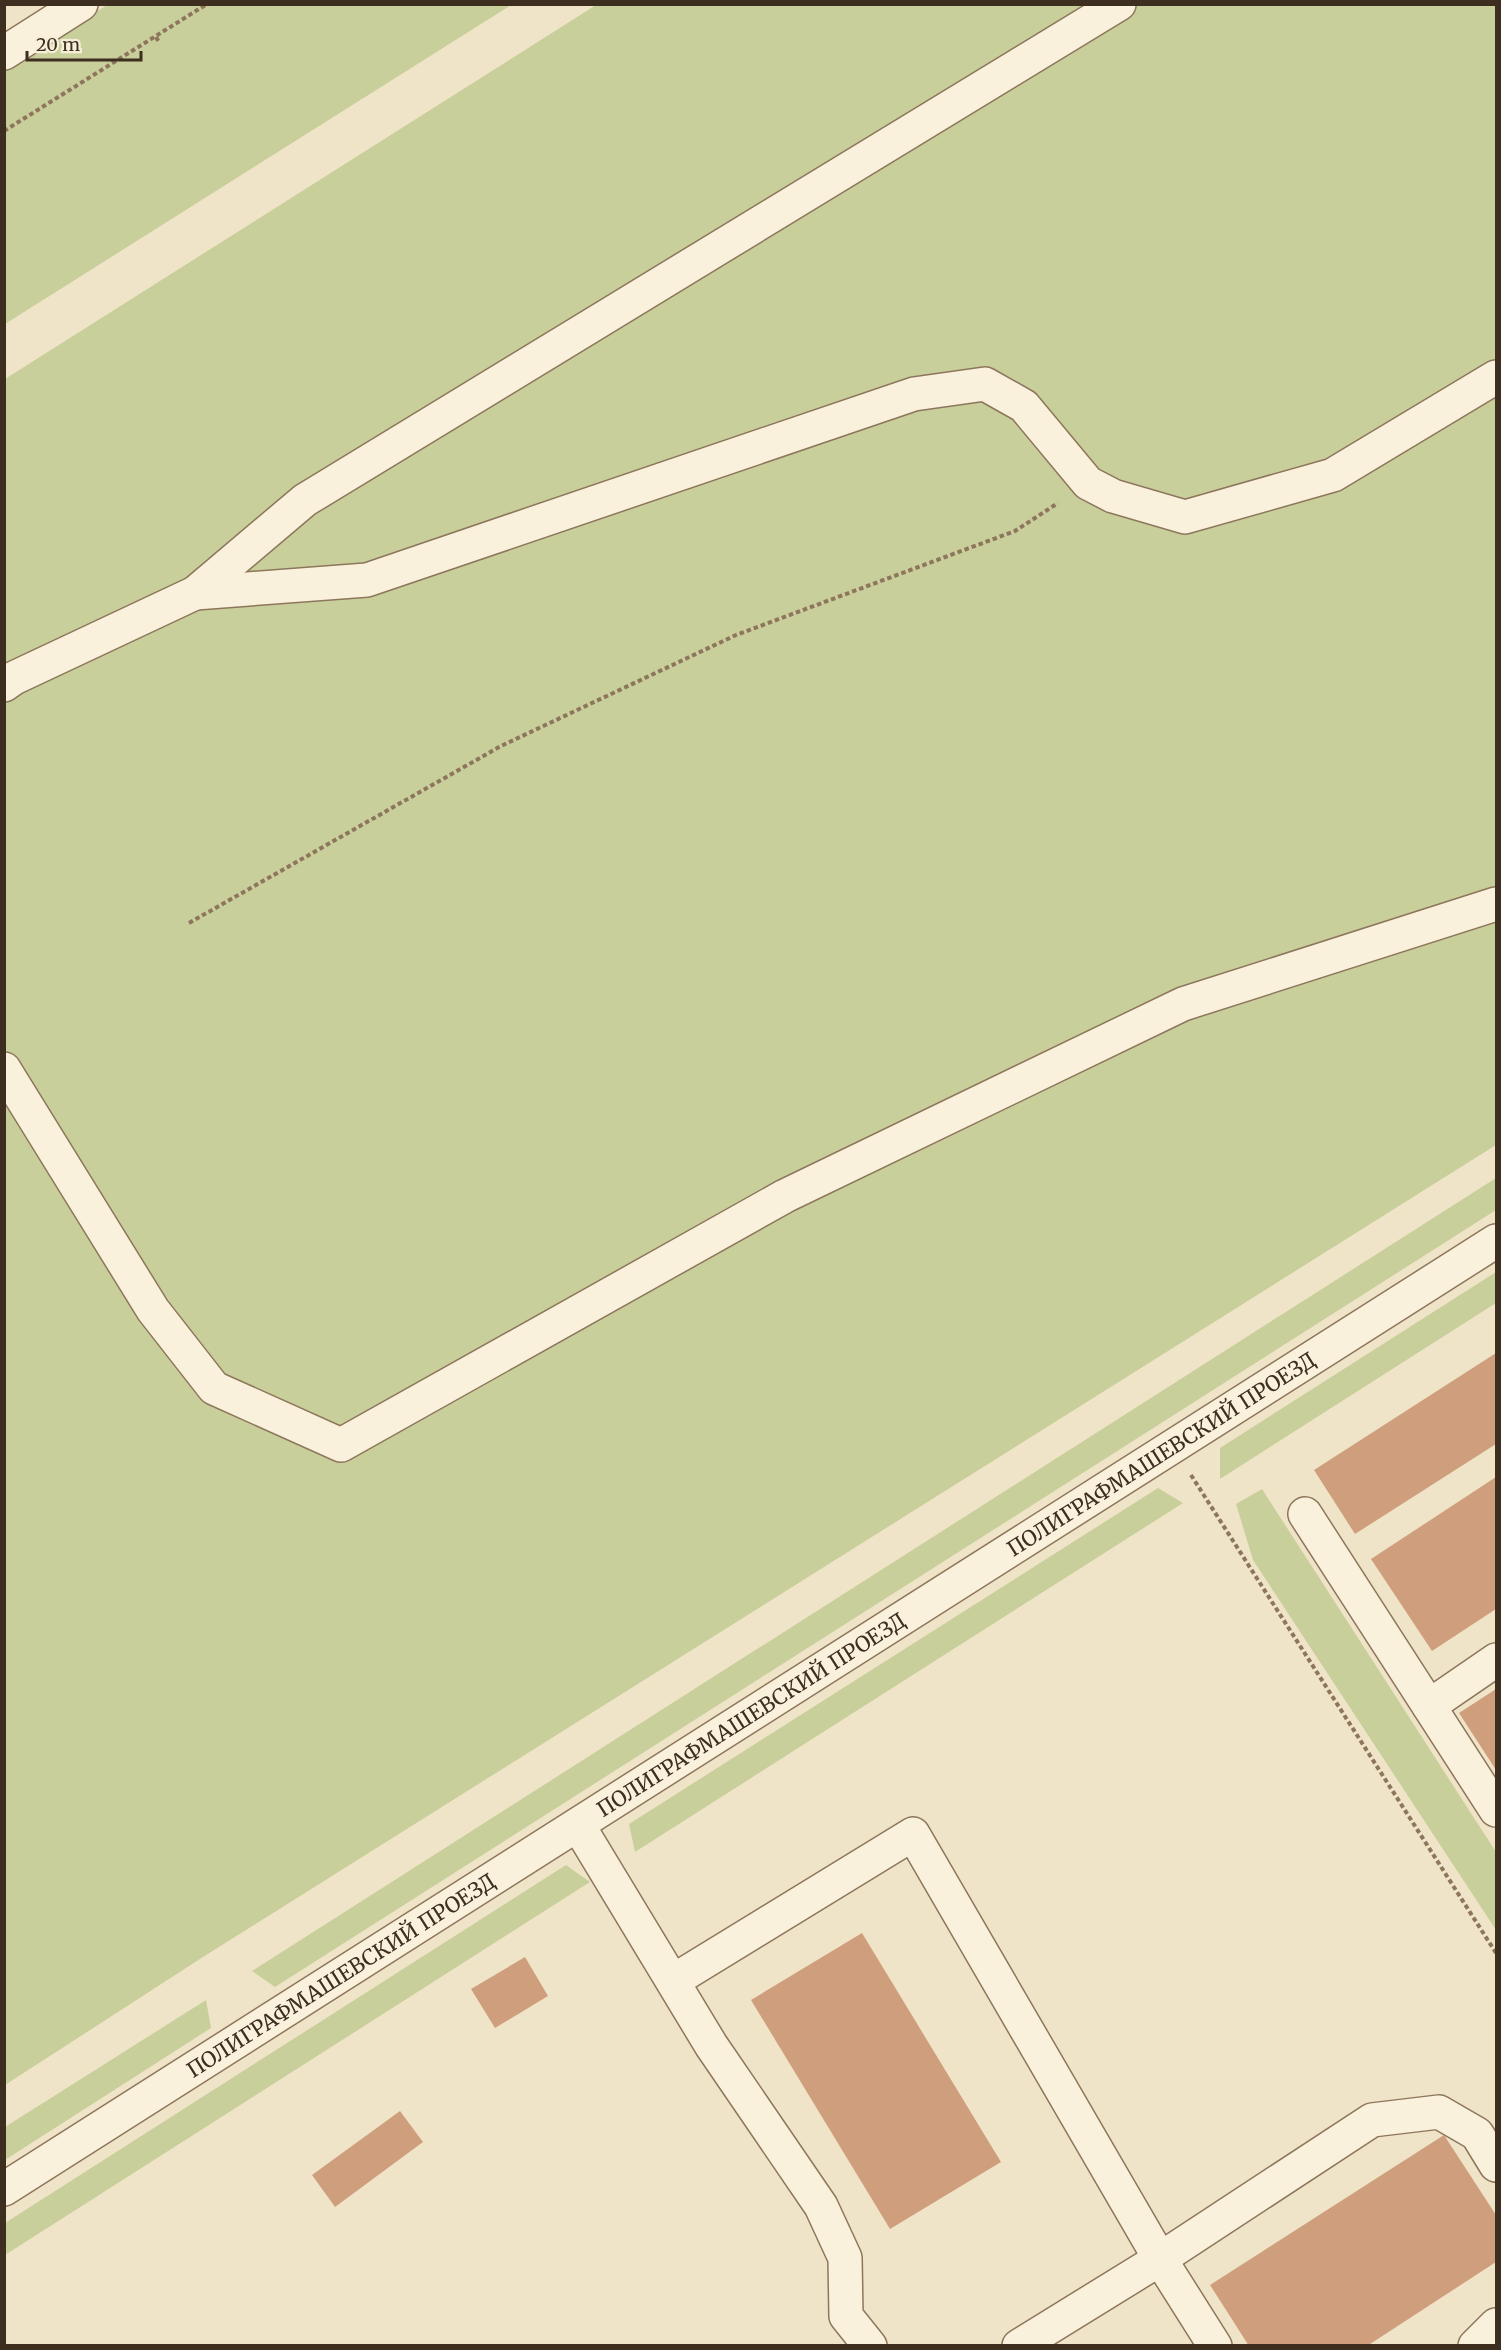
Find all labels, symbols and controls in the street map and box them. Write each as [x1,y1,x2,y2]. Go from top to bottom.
scale bar [27,24,141,62]
text: 20 m [36,33,80,56]
street label: ПОЛИГРАФМАШЕВСКИЙ ПРОЕЗД [1002,1346,1321,1562]
street label: ПОЛИГРАФМАШЕВСКИЙ ПРОЕЗД [592,1606,910,1822]
street label: ПОЛИГРАФМАШЕВСКИЙ ПРОЕЗД [181,1867,500,2083]

